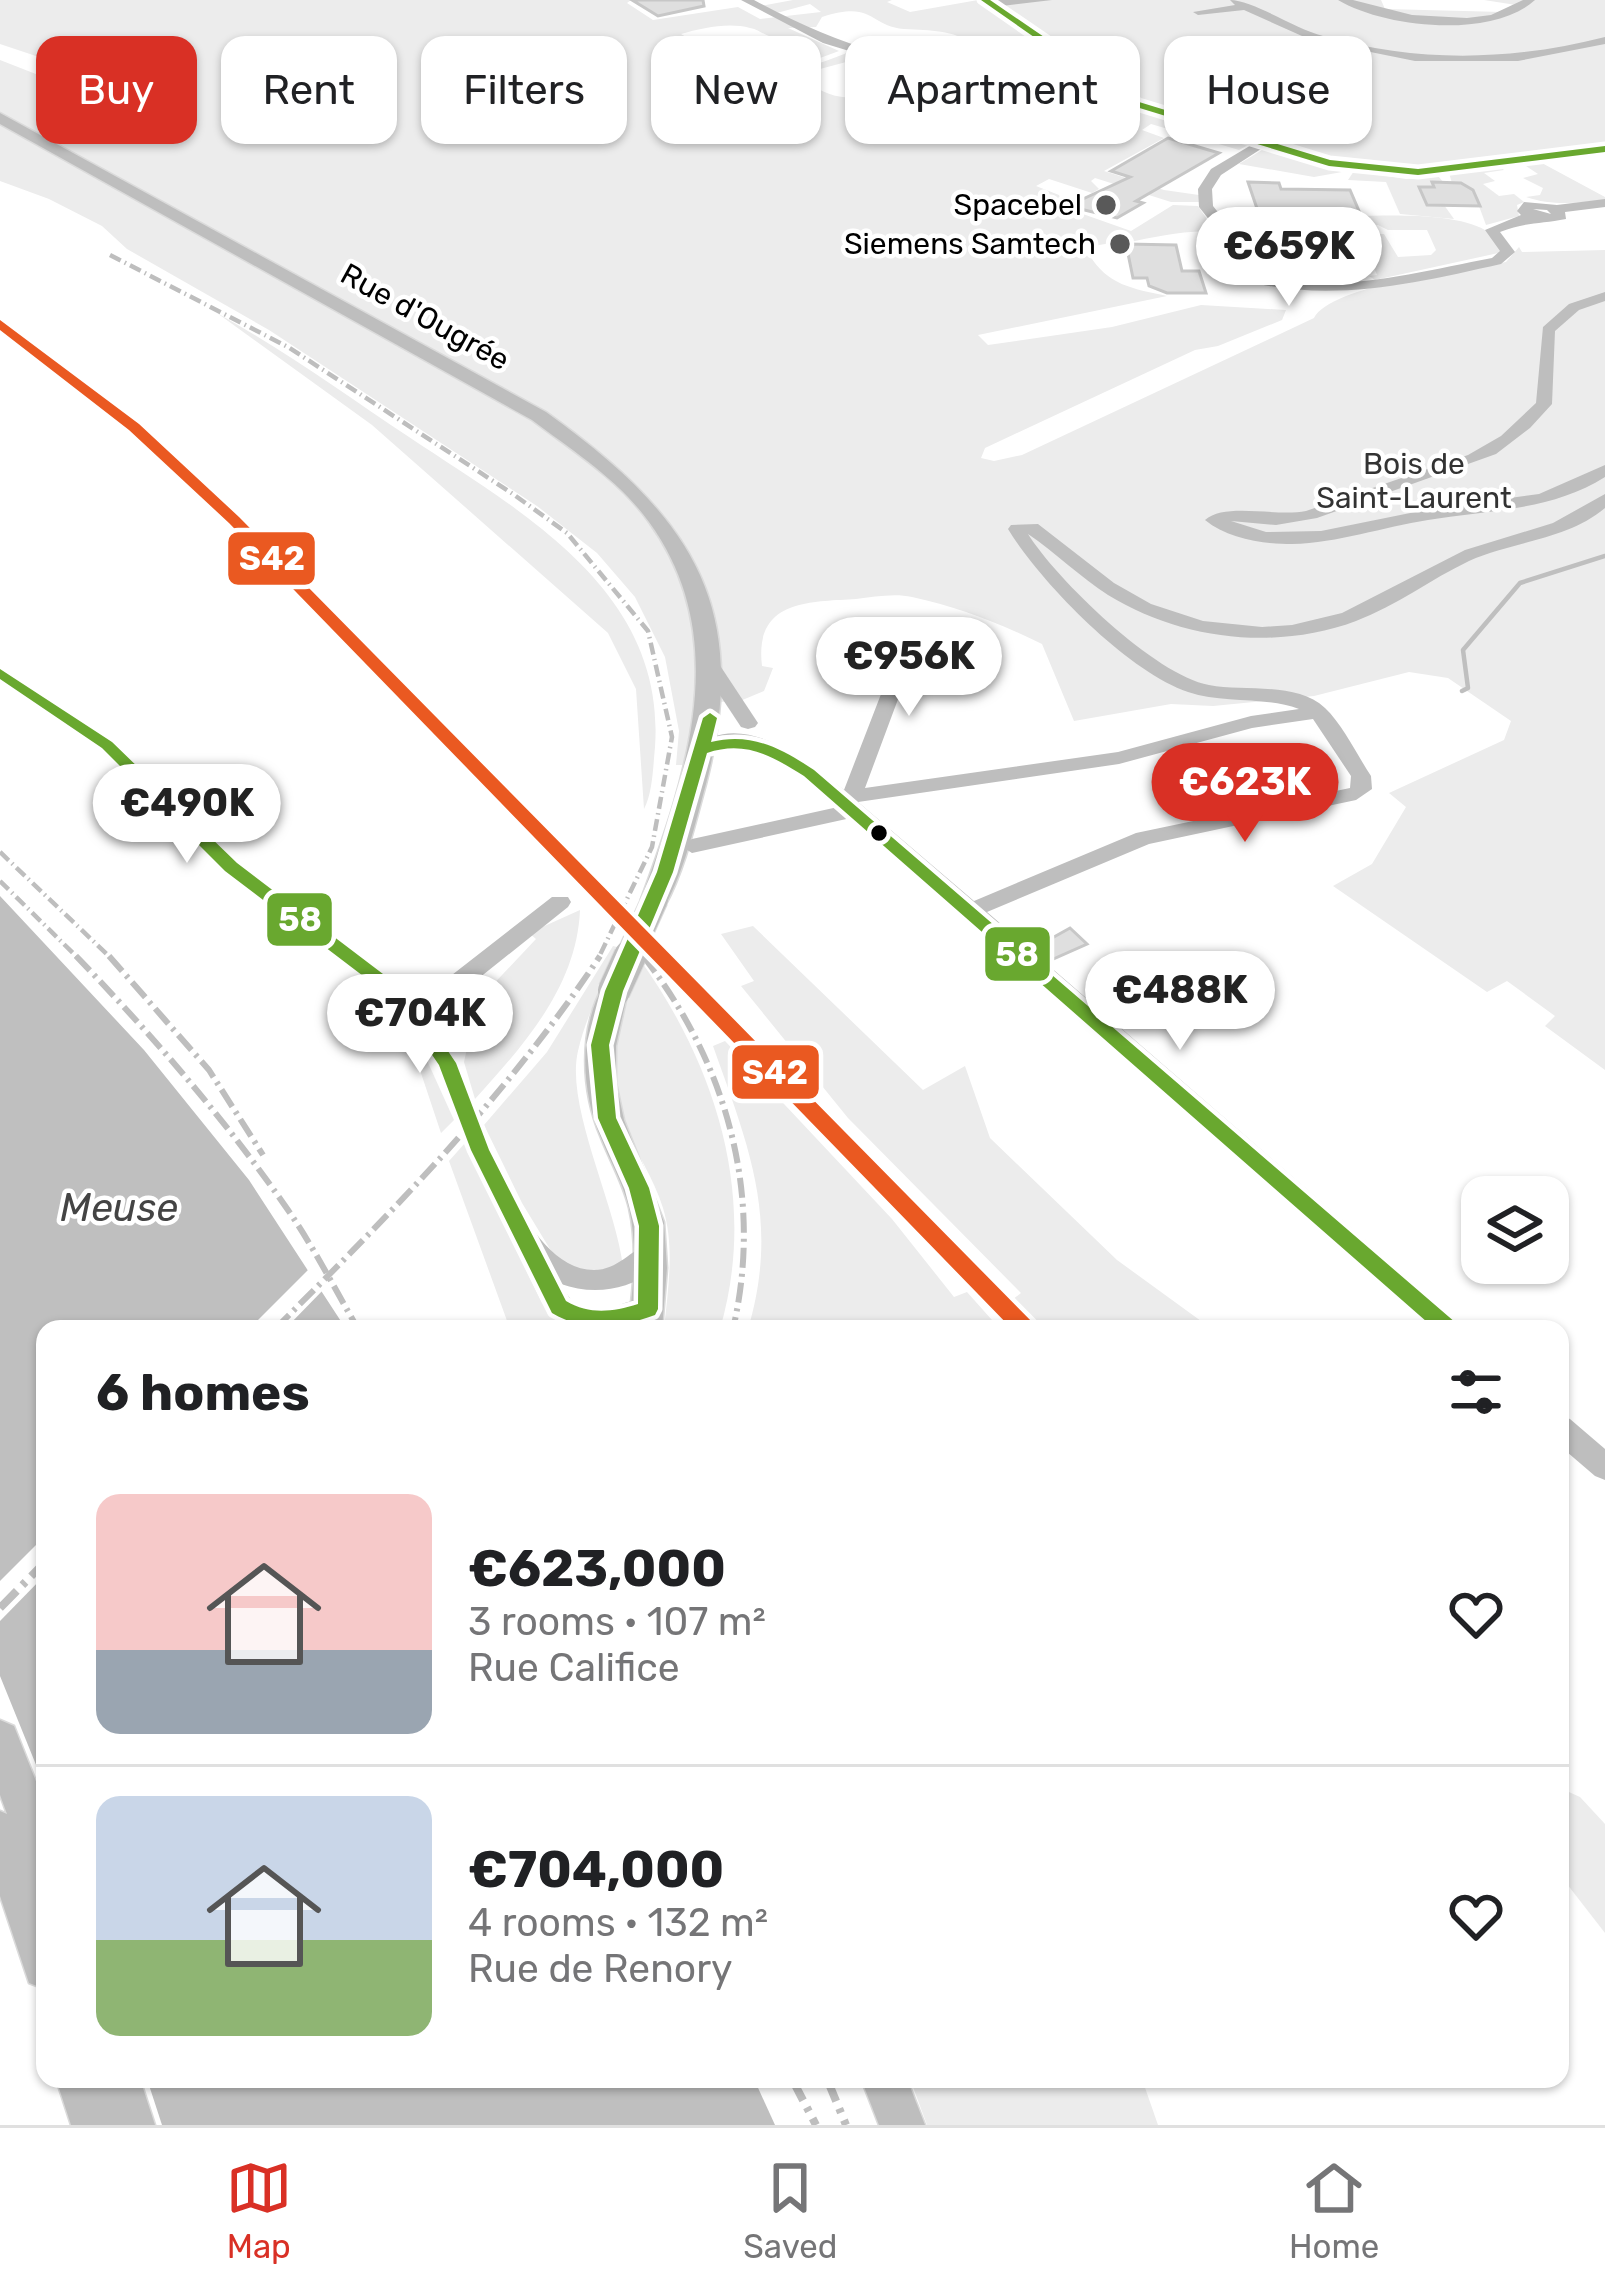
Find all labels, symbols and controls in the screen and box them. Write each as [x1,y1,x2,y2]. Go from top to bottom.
chip: Buy [36,36,197,144]
chip: Rent [221,36,397,144]
chip: Filters [421,36,627,144]
chip: New [651,36,821,144]
chip: Apartment [845,36,1140,144]
chip: House [1164,36,1372,144]
place label: Spacebel [954,187,1082,223]
marker: Spacebel [1093,192,1119,218]
pin: €659K [1205,207,1373,309]
text: €659K [1223,223,1355,269]
place label: Siemens Samtech [844,226,1096,262]
marker: Siemens Samtech [1107,231,1133,257]
street label: Rue d'Ougrée [334,256,516,378]
park label: Bois de Saint-Laurent [1316,446,1512,516]
line badge: S42 [226,530,317,587]
text: S42 [239,539,305,578]
pin: €956K [825,617,993,719]
text: €956K [843,633,975,679]
pin: €623K [1161,743,1329,845]
text: €623K [1179,759,1311,805]
pin: €490K [103,764,271,866]
text: €490K [120,780,254,826]
unlabelled marker [868,822,890,844]
line badge: 58 [265,891,334,948]
text: 58 [278,900,322,939]
line badge: 58 [983,925,1052,983]
text: 58 [995,935,1039,974]
pin: €488K [1096,951,1264,1053]
text: €488K [1112,967,1248,1013]
pin: €704K [336,974,504,1076]
text: €704K [354,990,486,1036]
line badge: S42 [730,1043,821,1101]
text: S42 [742,1053,808,1092]
map controls [1461,1176,1569,1284]
button: layers [1461,1176,1569,1284]
water label: Meuse [60,1185,178,1231]
icon: filters [1443,1359,1509,1425]
text: 6 homes [96,1362,310,1423]
text: €623,000 [468,1538,726,1599]
icon: home [192,1542,336,1686]
icon: heart [1443,1581,1509,1647]
text: 3 rooms · 107 m² [468,1599,766,1645]
text: Rue Califice [468,1645,680,1691]
text: €704,000 [468,1839,724,1900]
icon: home [192,1844,336,1988]
icon: heart [1443,1883,1509,1949]
text: 4 rooms · 132 m² [468,1900,768,1946]
text: Rue de Renory [468,1946,733,1992]
tab: Map [226,2155,292,2266]
tab: Saved [743,2155,837,2266]
tab: Home [1289,2155,1379,2266]

